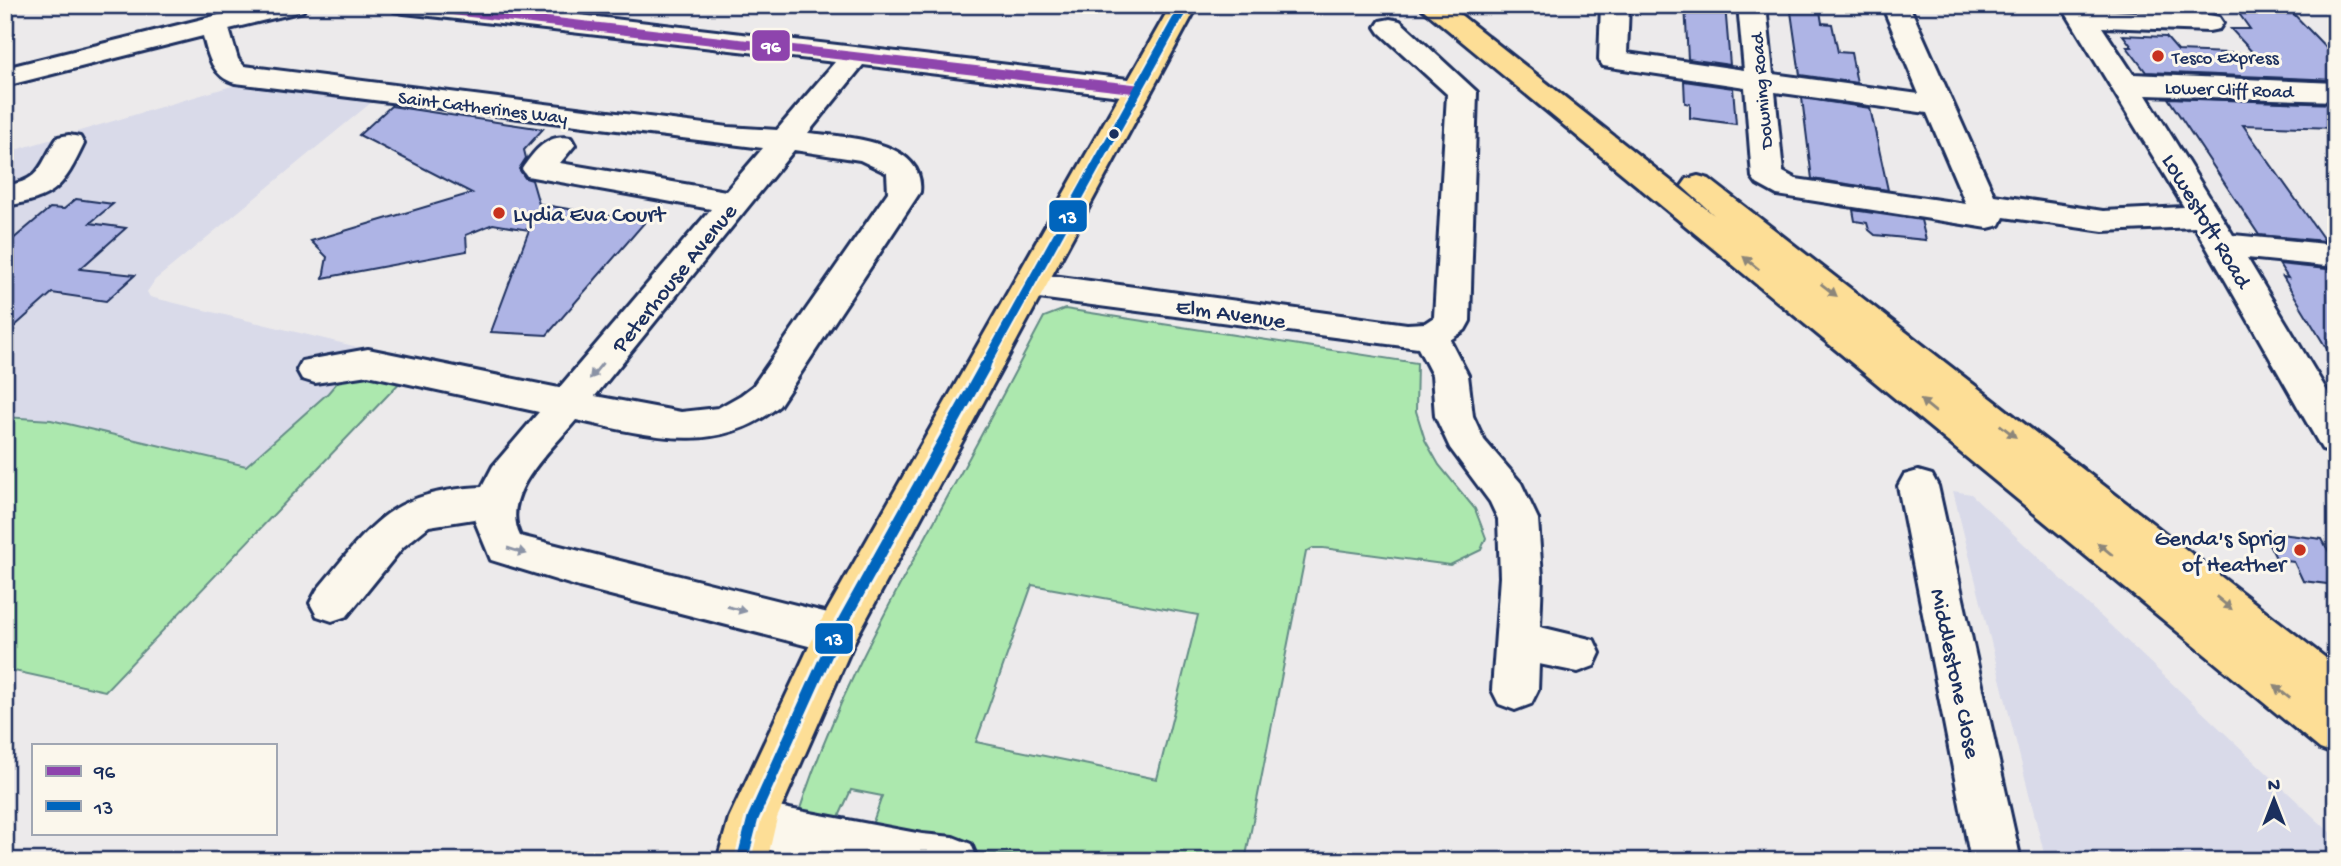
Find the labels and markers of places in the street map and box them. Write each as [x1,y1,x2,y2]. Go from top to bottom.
marker: Tesco Express [2150,48,2166,64]
place label: Tesco Express [2171,48,2280,71]
unlabelled marker [1107,127,1121,141]
place label: Lydia Eva Court [513,203,666,230]
marker: Lydia Eva Court [491,205,507,221]
place label: Genda's Sprig of Heather [2154,527,2288,580]
marker: Genda's Sprig of Heather [2292,542,2308,558]

